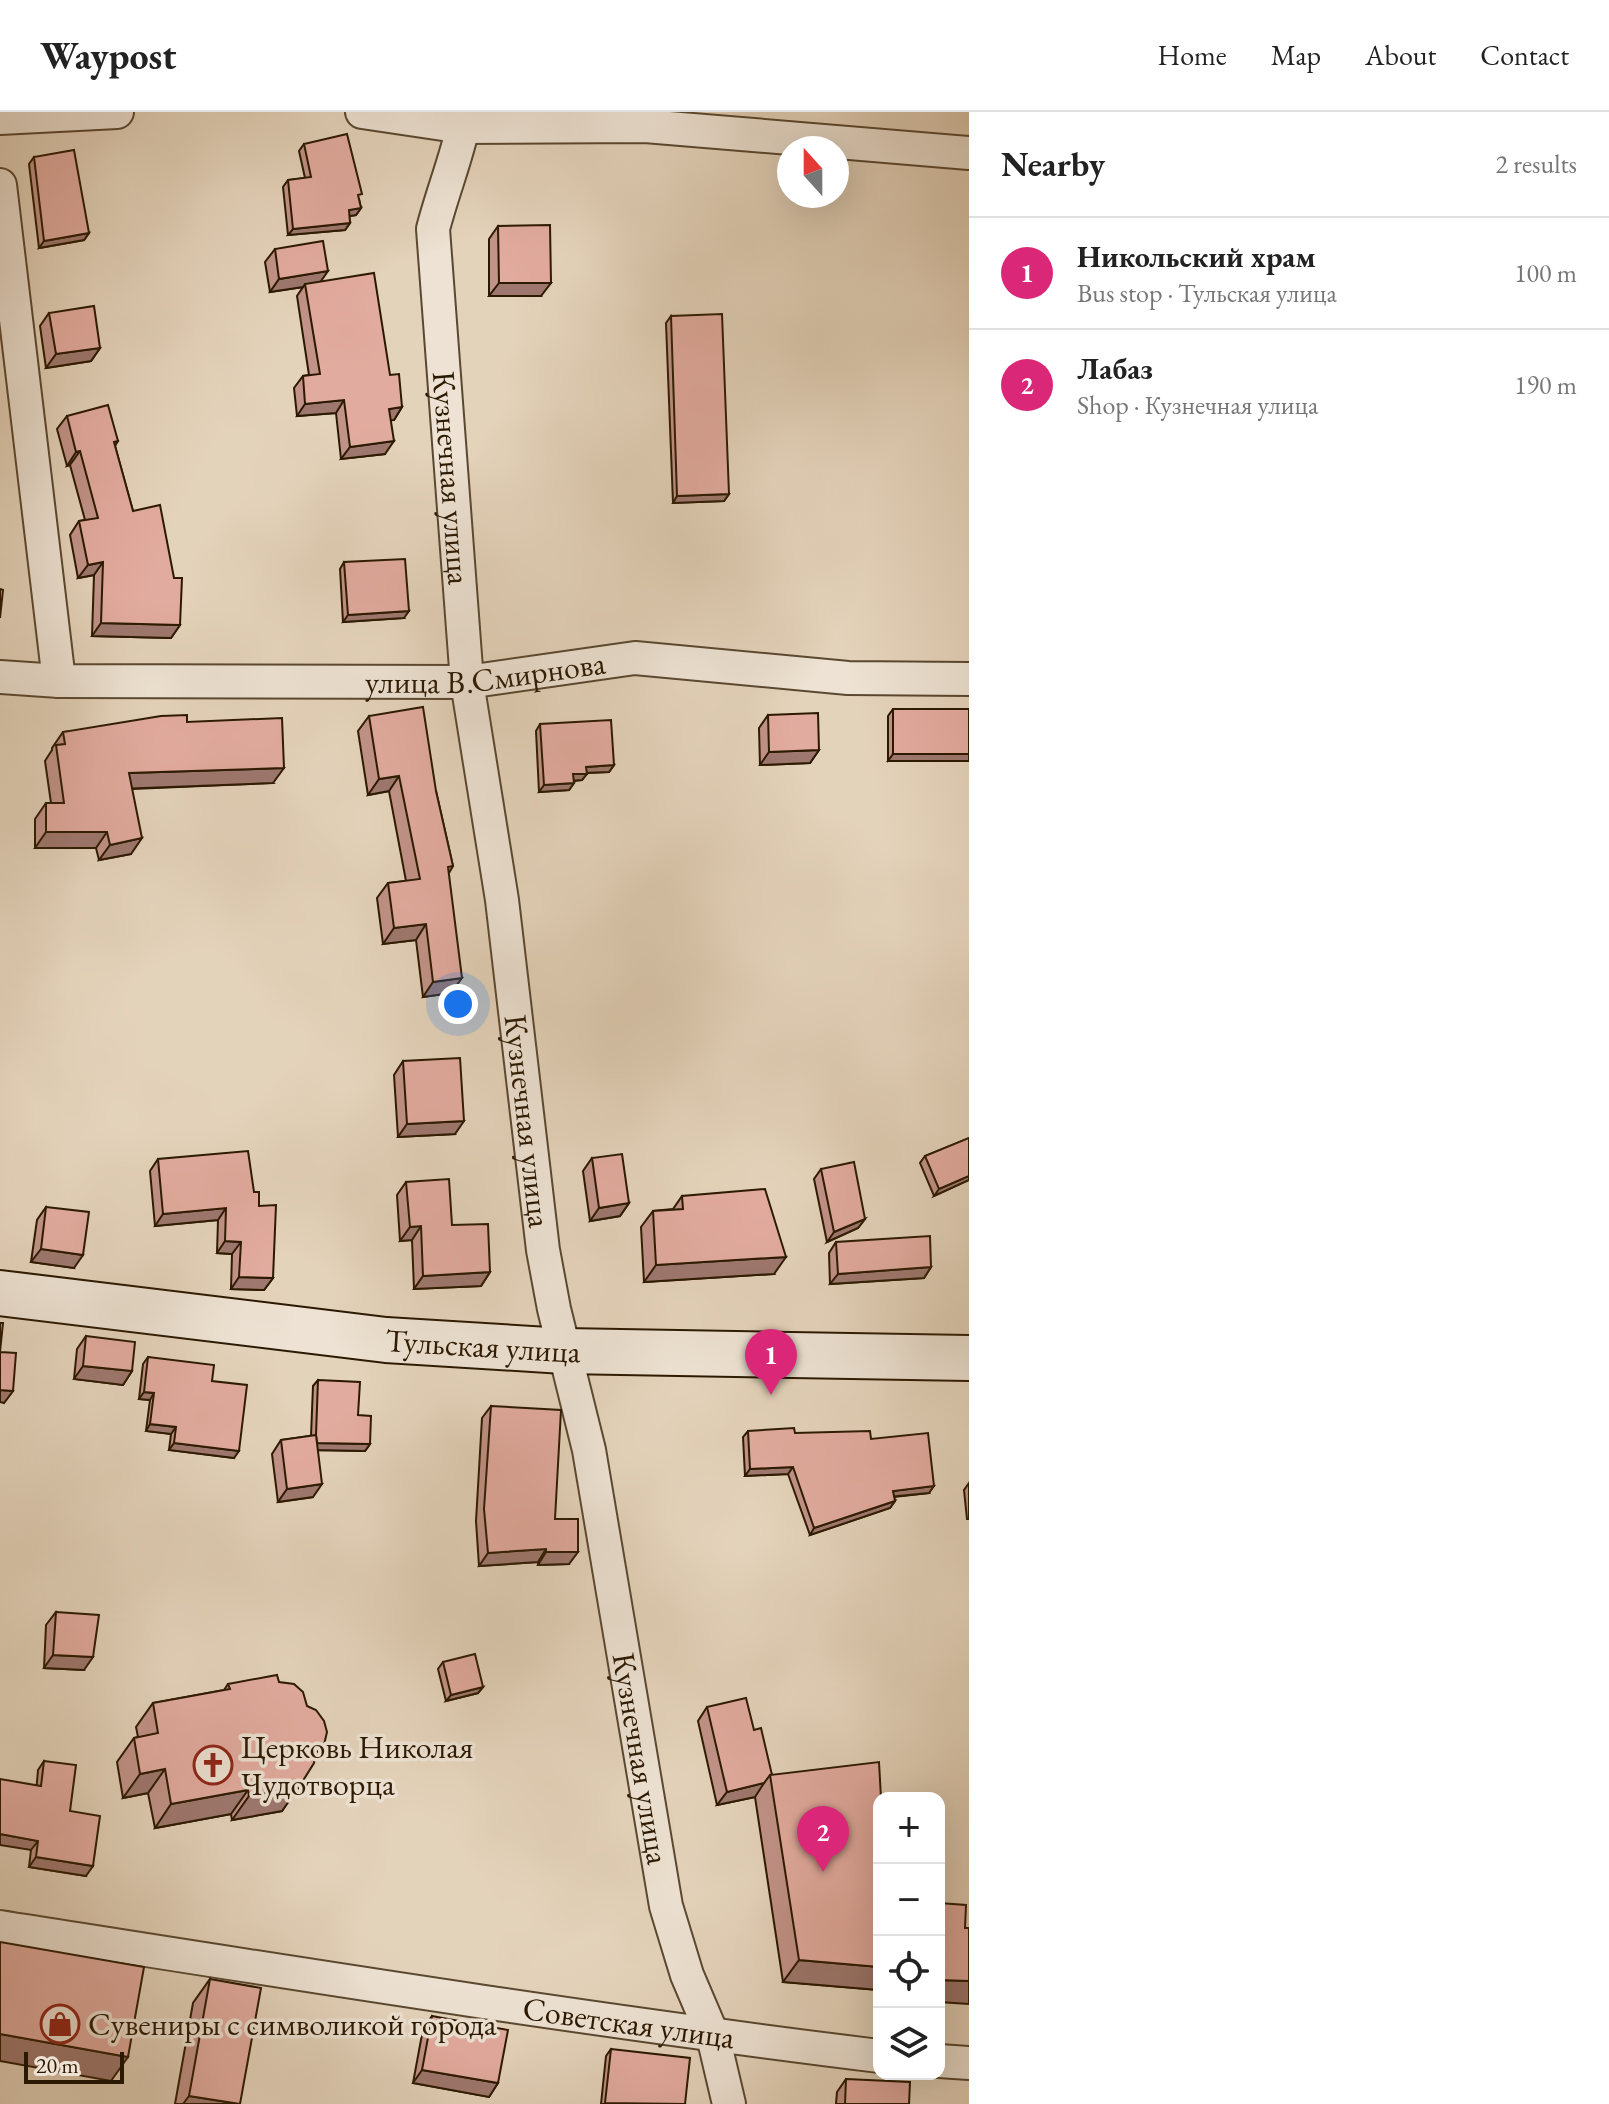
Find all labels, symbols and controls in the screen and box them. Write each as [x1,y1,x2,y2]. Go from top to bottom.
text: Waypost [40,31,177,80]
text: Home [1157,37,1227,73]
text: Map [1271,37,1321,73]
text: About [1365,37,1436,73]
text: Contact [1480,37,1569,73]
north arrow [777,136,849,208]
text: Nearby [1001,142,1105,186]
text: 2 results [1496,147,1577,181]
text: Никольский храм [1077,237,1316,276]
text: 1 [1020,256,1034,290]
text: 100 m [1514,256,1577,290]
text: Bus stop · Тульская улица [1077,276,1337,310]
text: Лабаз [1077,349,1153,388]
text: 2 [1020,368,1034,402]
text: 190 m [1514,368,1577,402]
street label: Кузнечная улица [423,370,481,587]
text: Shop · Кузнечная улица [1077,388,1318,422]
street label: улица В.Смирнова [365,641,608,703]
your location [438,984,478,1024]
street label: Кузнечная улица [495,1012,561,1230]
street label: Тульская улица [384,1319,581,1372]
pin: 1 [745,1329,797,1395]
street label: Кузнечная улица [603,1649,680,1868]
place label: Церковь Николая Чудотворца [241,1726,473,1805]
church icon: Церковь Николая Чудотворца [192,1744,234,1786]
map controls [873,1792,945,2080]
button: + [873,1792,945,1864]
pin: 2 [797,1806,849,1872]
button: − [873,1864,945,1936]
button: locate [873,1936,945,2008]
street label: Советская улица [520,1987,737,2058]
shop icon: Сувениры с символикой города [39,2003,81,2045]
place label: Сувениры с символикой города [88,2003,497,2045]
button: layers [873,2008,945,2080]
scale bar [24,2048,124,2084]
text: 20 m [36,2051,79,2080]

